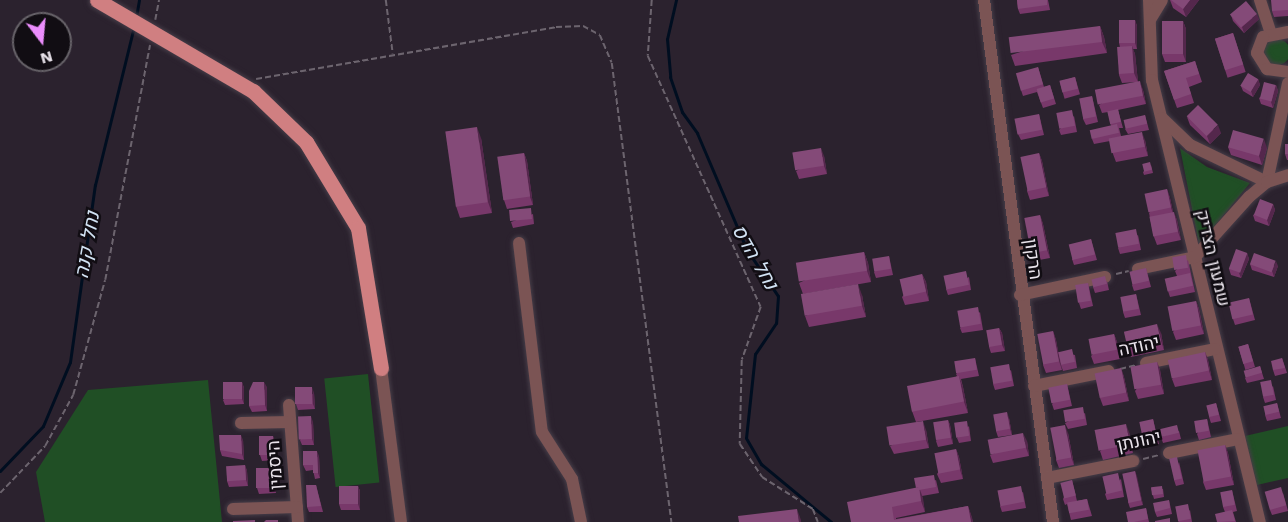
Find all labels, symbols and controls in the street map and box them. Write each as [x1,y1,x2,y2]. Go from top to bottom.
north arrow [12,12,72,72]
text: N [38,47,55,69]
street label: שמעון הצדיק [1191,207,1235,309]
water label: נחל קנה [69,210,105,280]
water label: נחל הדס [727,220,783,294]
street label: הרקון [1019,237,1047,281]
street label: יהודה [1117,331,1161,361]
street label: יהונתן [1115,426,1163,456]
street label: היסמין [262,440,288,490]

